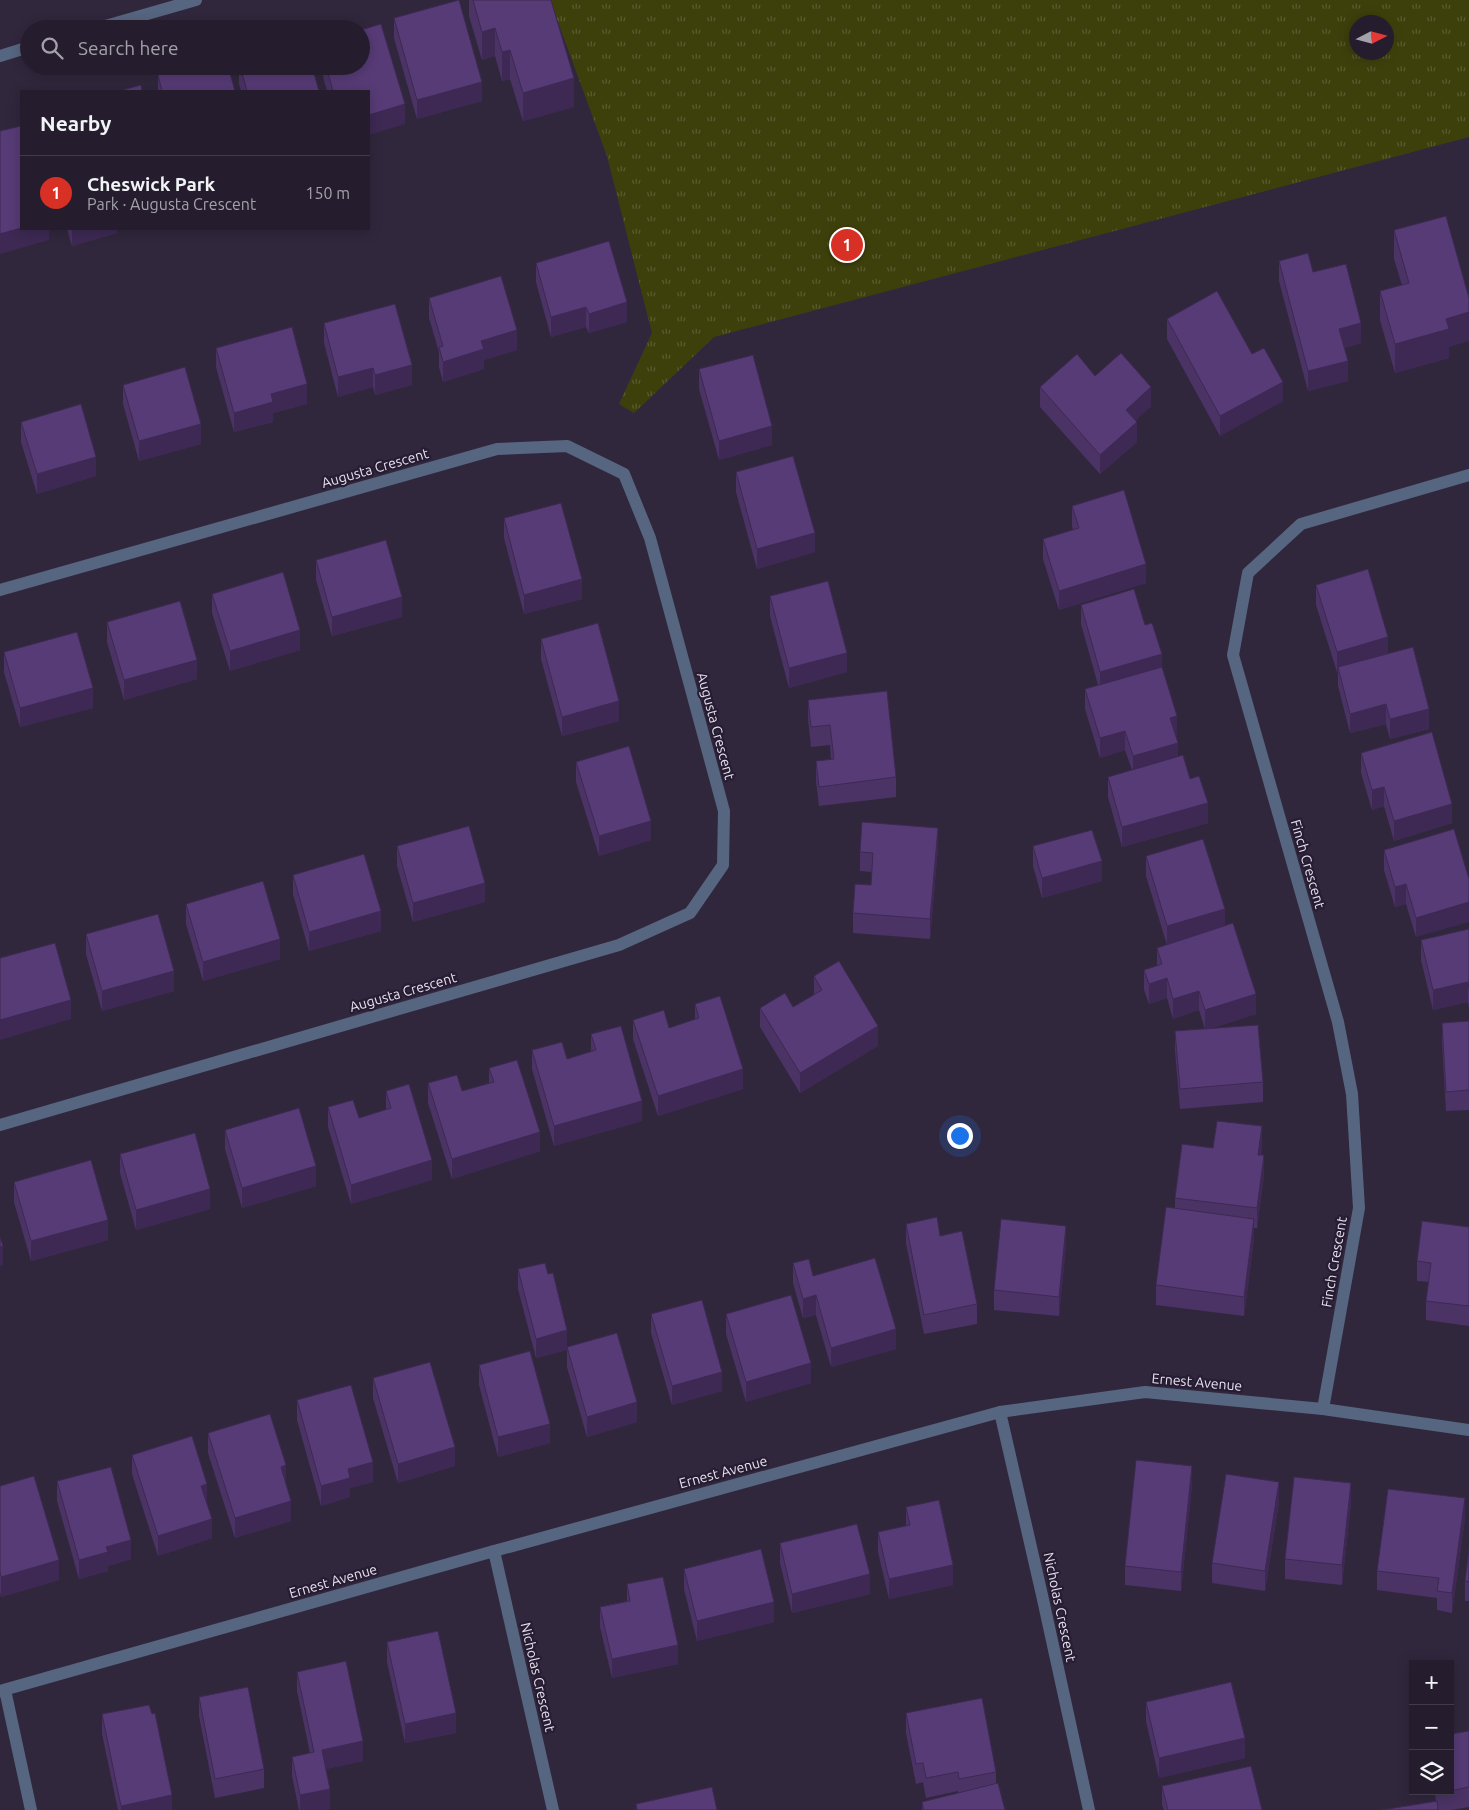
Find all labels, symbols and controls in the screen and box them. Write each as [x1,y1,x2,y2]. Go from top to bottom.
north arrow [1349,15,1394,60]
search box [20,20,370,75]
icon: search [38,34,66,62]
text: Search here [78,37,178,59]
text: Nearby [40,111,111,135]
text: Cheswick Park [87,173,215,195]
text: 1 [51,184,61,202]
text: 150 m [305,184,350,202]
text: Park · Augusta Crescent [87,195,256,213]
pin: 1 [831,226,863,264]
street label: Augusta Crescent [320,445,431,491]
street label: Augusta Crescent [694,671,738,782]
street label: Finch Crescent [1288,818,1328,911]
street label: Augusta Crescent [348,969,459,1015]
your location [947,1123,973,1149]
street label: Finch Crescent [1318,1215,1350,1309]
street label: Ernest Avenue [1151,1370,1243,1394]
street label: Ernest Avenue [677,1453,769,1491]
street label: Nicholas Crescent [1041,1551,1080,1664]
street label: Ernest Avenue [287,1561,379,1601]
street label: Nicholas Crescent [518,1621,558,1734]
map controls [1409,1660,1454,1795]
button: + [1409,1660,1454,1705]
button: − [1409,1705,1454,1750]
button: layers [1409,1750,1454,1795]

